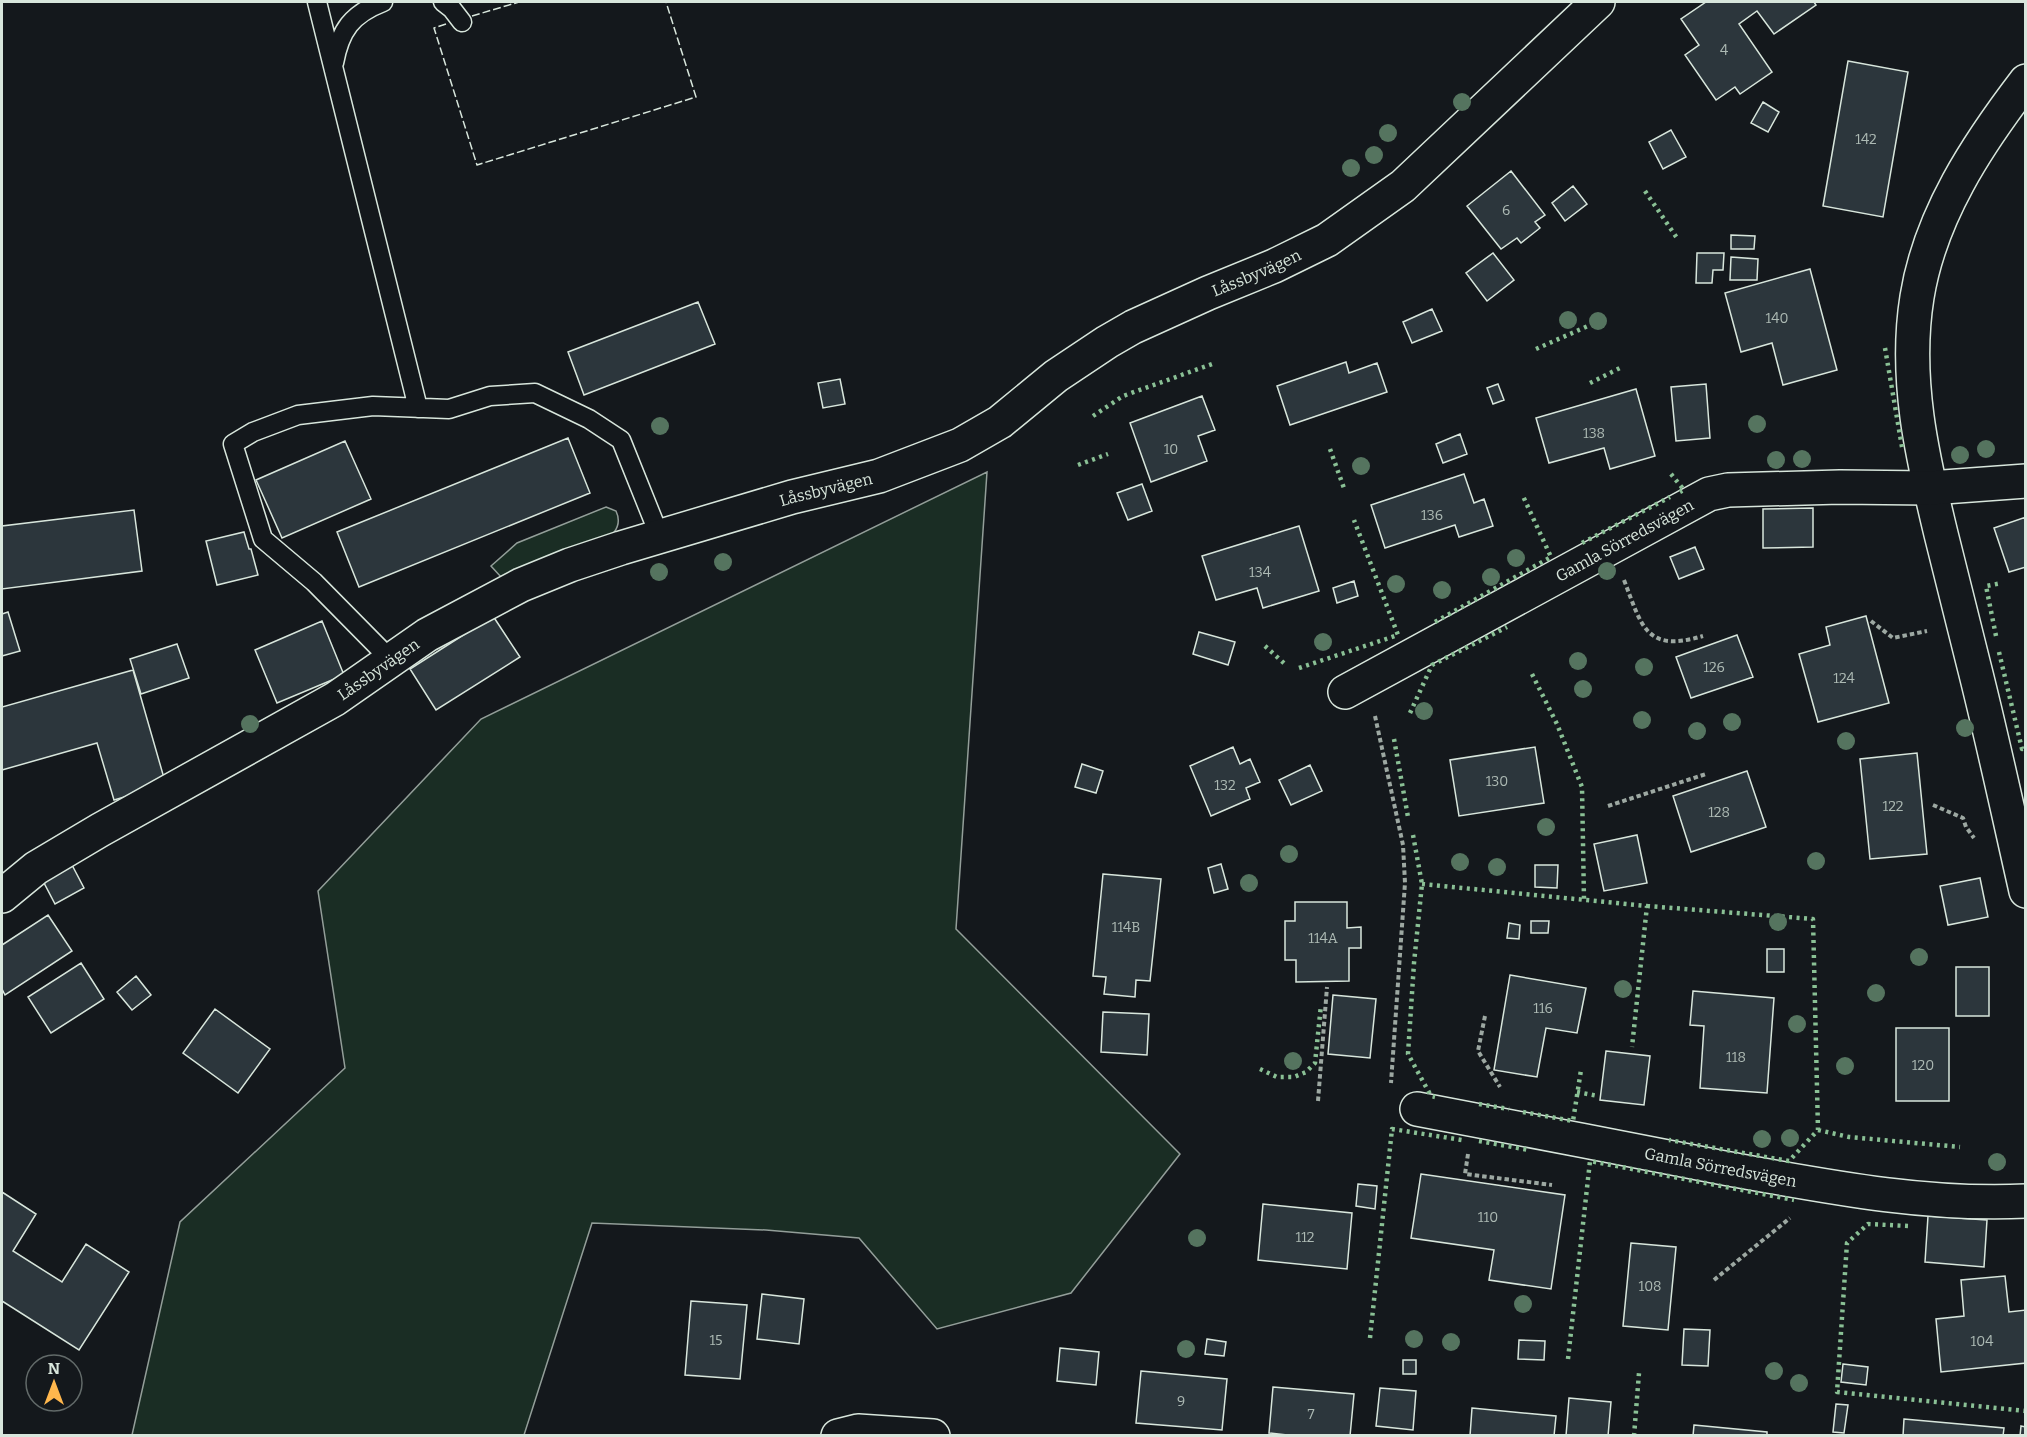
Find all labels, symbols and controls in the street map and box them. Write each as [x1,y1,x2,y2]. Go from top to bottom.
house number: 4 [1720,42,1728,59]
house number: 142 [1855,131,1877,148]
house number: 6 [1502,202,1510,219]
street label: Låssbyvägen [1209,245,1304,300]
house number: 140 [1766,310,1788,327]
house number: 138 [1583,425,1605,442]
house number: 10 [1164,441,1178,458]
street label: Låssbyvägen [777,469,874,510]
street label: Gamla Sörredsvägen [1552,495,1697,586]
house number: 136 [1421,507,1443,524]
house number: 134 [1249,564,1271,581]
street label: Låssbyvägen [334,635,423,704]
house number: 126 [1703,659,1725,676]
house number: 124 [1833,670,1855,687]
house number: 130 [1486,773,1508,790]
house number: 132 [1214,777,1236,794]
house number: 122 [1883,798,1903,815]
house number: 128 [1708,804,1730,821]
house number: 114B [1112,919,1140,936]
house number: 114A [1308,930,1338,947]
house number: 116 [1533,1000,1553,1017]
house number: 118 [1726,1049,1746,1066]
house number: 120 [1912,1057,1934,1074]
street label: Gamla Sörredsvägen [1643,1144,1798,1191]
house number: 110 [1478,1209,1498,1226]
house number: 112 [1296,1229,1314,1246]
house number: 108 [1638,1278,1662,1295]
house number: 15 [709,1332,723,1349]
house number: 104 [1971,1333,1993,1350]
north arrow [24,1353,84,1413]
text: N [48,1359,60,1378]
house number: 9 [1177,1393,1185,1410]
house number: 7 [1307,1406,1315,1423]

